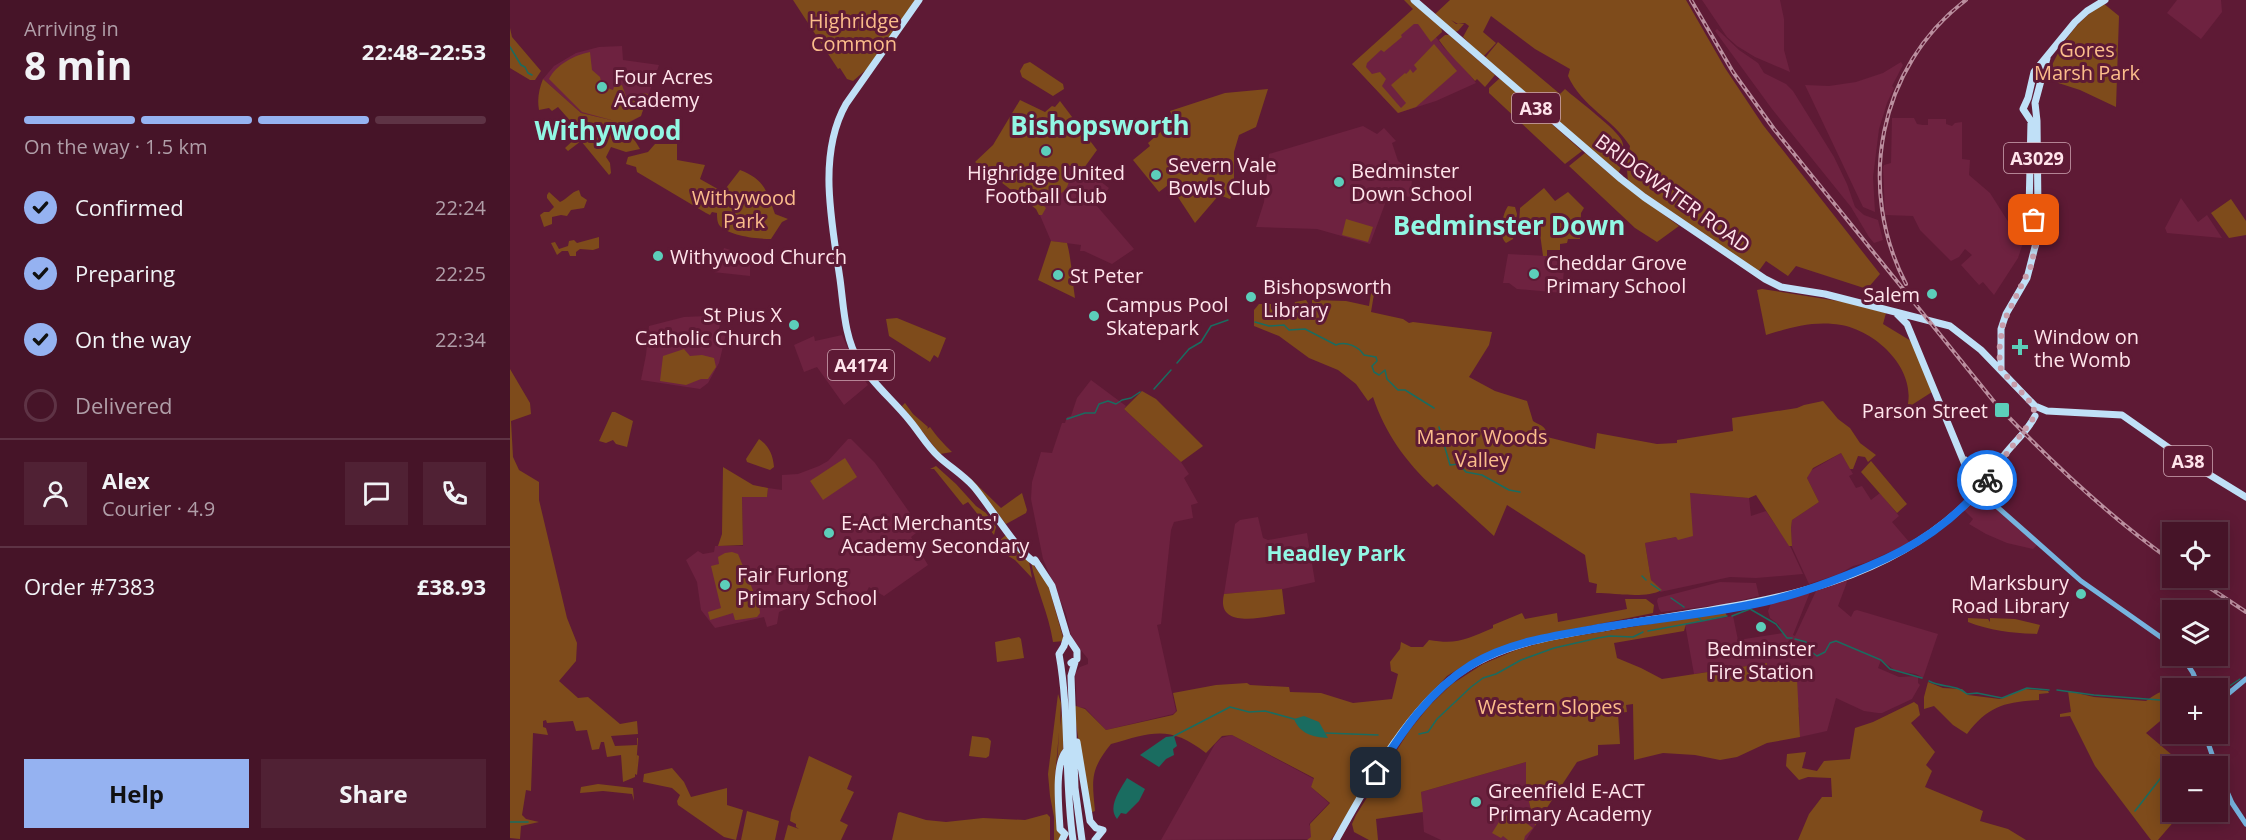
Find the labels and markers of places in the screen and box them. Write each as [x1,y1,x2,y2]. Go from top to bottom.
place label: Four Acres Academy [614,63,713,113]
marker: Four Acres Academy [595,80,609,94]
marker: Highridge United Football Club [1039,144,1053,158]
place label: Severn Vale Bowls Club [1168,151,1276,201]
place label: Bedminster Down School [1351,157,1472,207]
place label: Highridge United Football Club [967,159,1125,209]
marker: Severn Vale Bowls Club [1149,168,1163,182]
marker: Bedminster Down School [1332,175,1346,189]
pin [2008,194,2059,245]
place label: Withywood Church [670,243,847,270]
marker: Withywood Church [651,249,665,263]
place label: Cheddar Grove Primary School [1546,249,1687,299]
place label: St Peter [1070,262,1143,289]
marker: Cheddar Grove Primary School [1527,267,1541,281]
marker: St Peter [1051,268,1065,282]
place label: Bishopsworth Library [1263,273,1392,323]
place label: Salem [1863,281,1920,308]
marker: Salem [1925,287,1939,301]
marker: Bishopsworth Library [1244,290,1258,304]
place label: Campus Pool Skatepark [1106,291,1229,341]
place label: St Pius X Catholic Church [635,301,782,351]
marker: Campus Pool Skatepark [1087,309,1101,323]
marker: St Pius X Catholic Church [787,318,801,332]
place label: Window on the Womb [2034,323,2139,373]
marker: Window on the Womb [2011,338,2029,356]
place label: Parson Street [1862,397,1988,424]
marker: Parson Street [1993,401,2011,419]
place label: E-Act Merchants' Academy Secondary [841,509,1030,559]
marker: E-Act Merchants' Academy Secondary [822,526,836,540]
place label: Fair Furlong Primary School [737,561,877,611]
place label: Marksbury Road Library [1951,569,2070,619]
marker: Fair Furlong Primary School [718,578,732,592]
marker: Marksbury Road Library [2074,587,2088,601]
marker: Bedminster Fire Station [1754,620,1768,634]
place label: Bedminster Fire Station [1707,635,1815,685]
pin [1350,747,1401,798]
place label: Greenfield E-ACT Primary Academy [1488,777,1653,827]
marker: Greenfield E-ACT Primary Academy [1469,795,1483,809]

